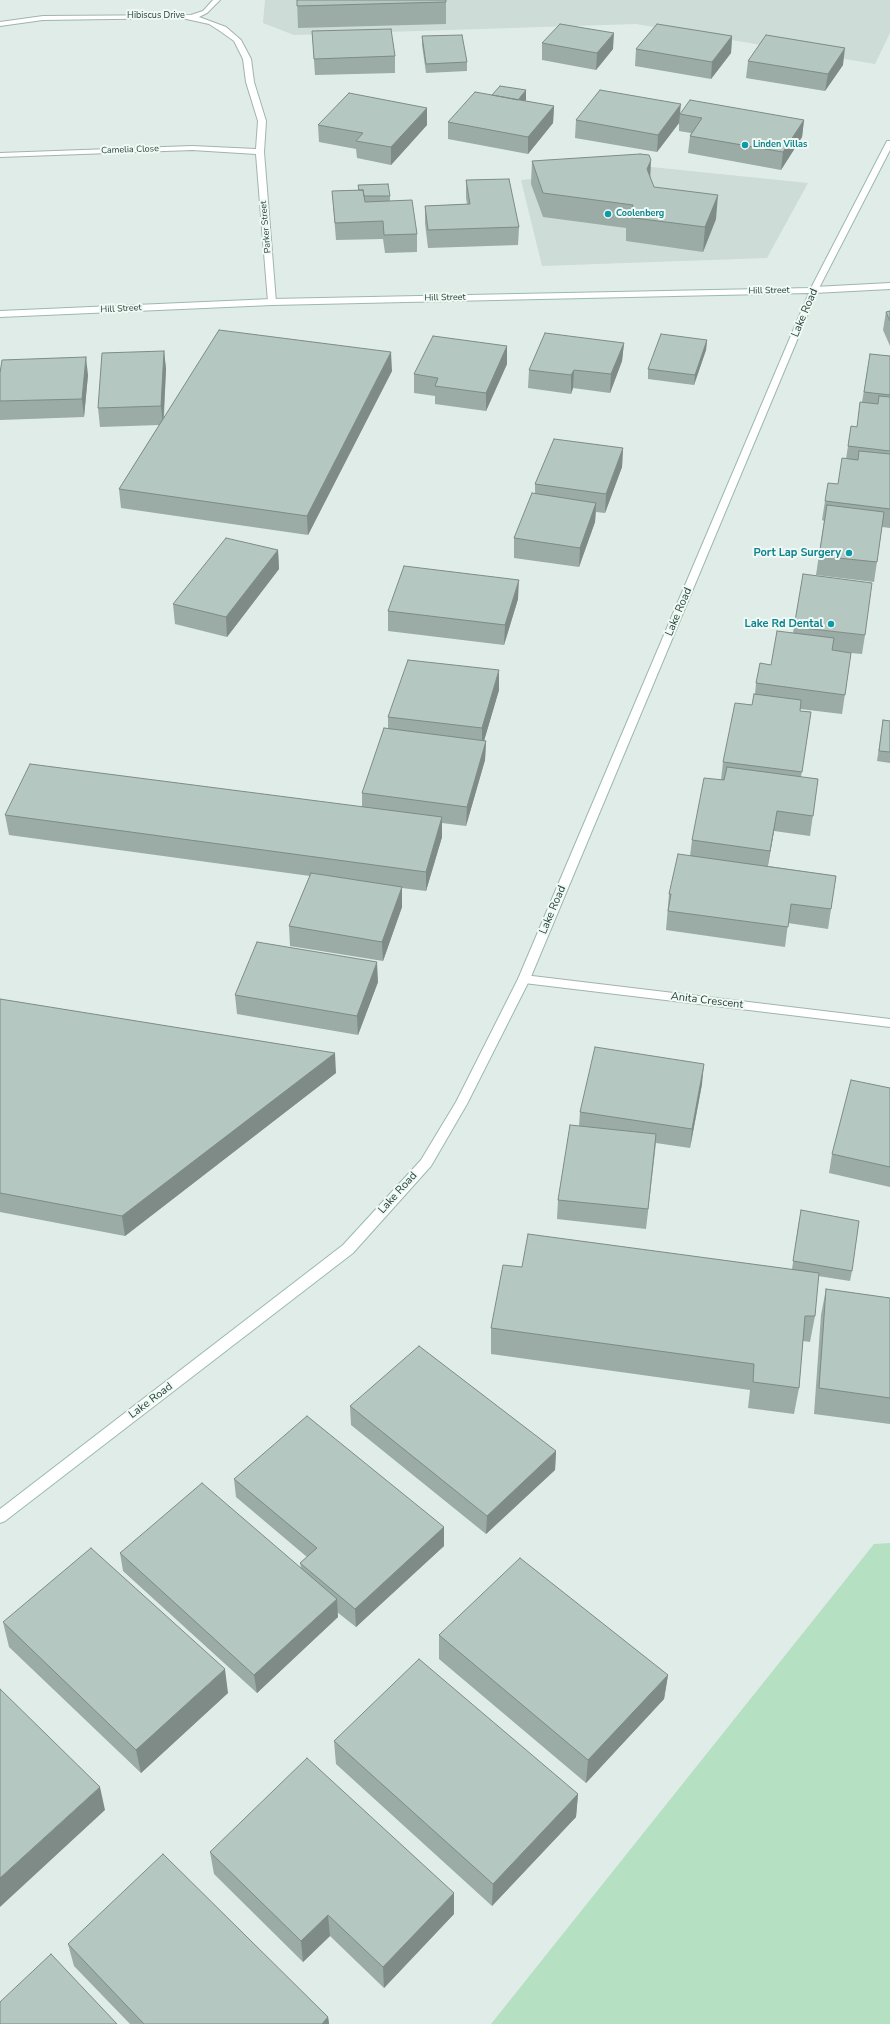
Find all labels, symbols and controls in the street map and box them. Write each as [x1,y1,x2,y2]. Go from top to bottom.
street label: Hibiscus Drive [127,11,185,21]
marker: Linden Villas [740,140,750,150]
place label: Linden Villas [753,140,807,150]
street label: Camelia Close [101,144,159,156]
street label: Parker Street [258,200,274,254]
marker: Coolenberg [603,209,613,219]
place label: Coolenberg [616,209,664,219]
street label: Hill Street [748,285,790,297]
street label: Lake Road [789,287,821,339]
street label: Hill Street [424,292,466,304]
street label: Hill Street [100,303,142,315]
place label: Port Lap Surgery [754,546,841,560]
marker: Port Lap Surgery [844,548,854,558]
street label: Lake Road [663,586,695,638]
place label: Lake Rd Dental [745,617,823,631]
marker: Lake Rd Dental [826,619,836,629]
street label: Lake Road [537,884,569,936]
street label: Anita Crescent [670,990,744,1012]
street label: Lake Road [376,1169,420,1217]
street label: Lake Road [126,1380,176,1422]

